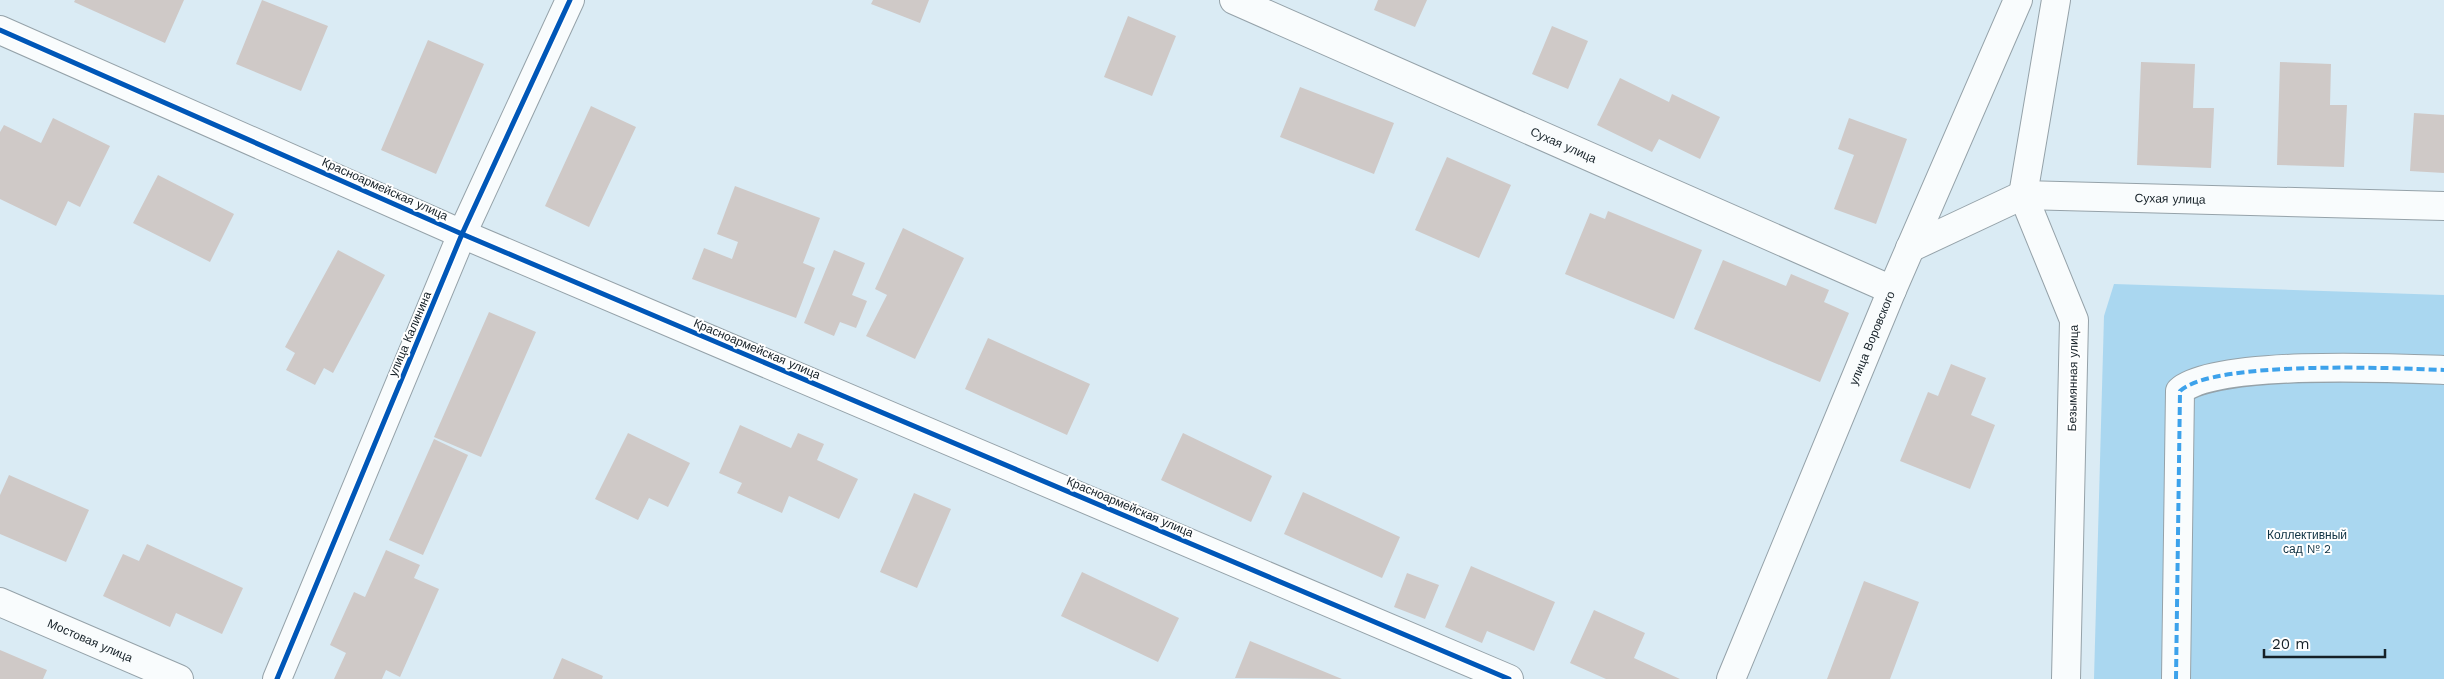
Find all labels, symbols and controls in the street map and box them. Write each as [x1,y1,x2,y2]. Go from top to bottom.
street label: Сухая улица [1528,124,1599,166]
street label: Красноармейская улица [320,155,450,223]
street label: Сухая улица [2135,191,2206,207]
street label: улица Калинина [386,289,434,379]
street label: улица Воровского [1846,289,1898,387]
street label: Красноармейская улица [691,316,823,382]
street label: Безымянная улица [2065,324,2081,431]
street label: Красноармейская улица [1064,474,1196,540]
park label: Коллективный сад № 2 [2267,528,2347,556]
street label: Мостовая улица [45,616,135,665]
scale bar [2264,626,2385,658]
text: 20 m [2272,635,2310,653]

